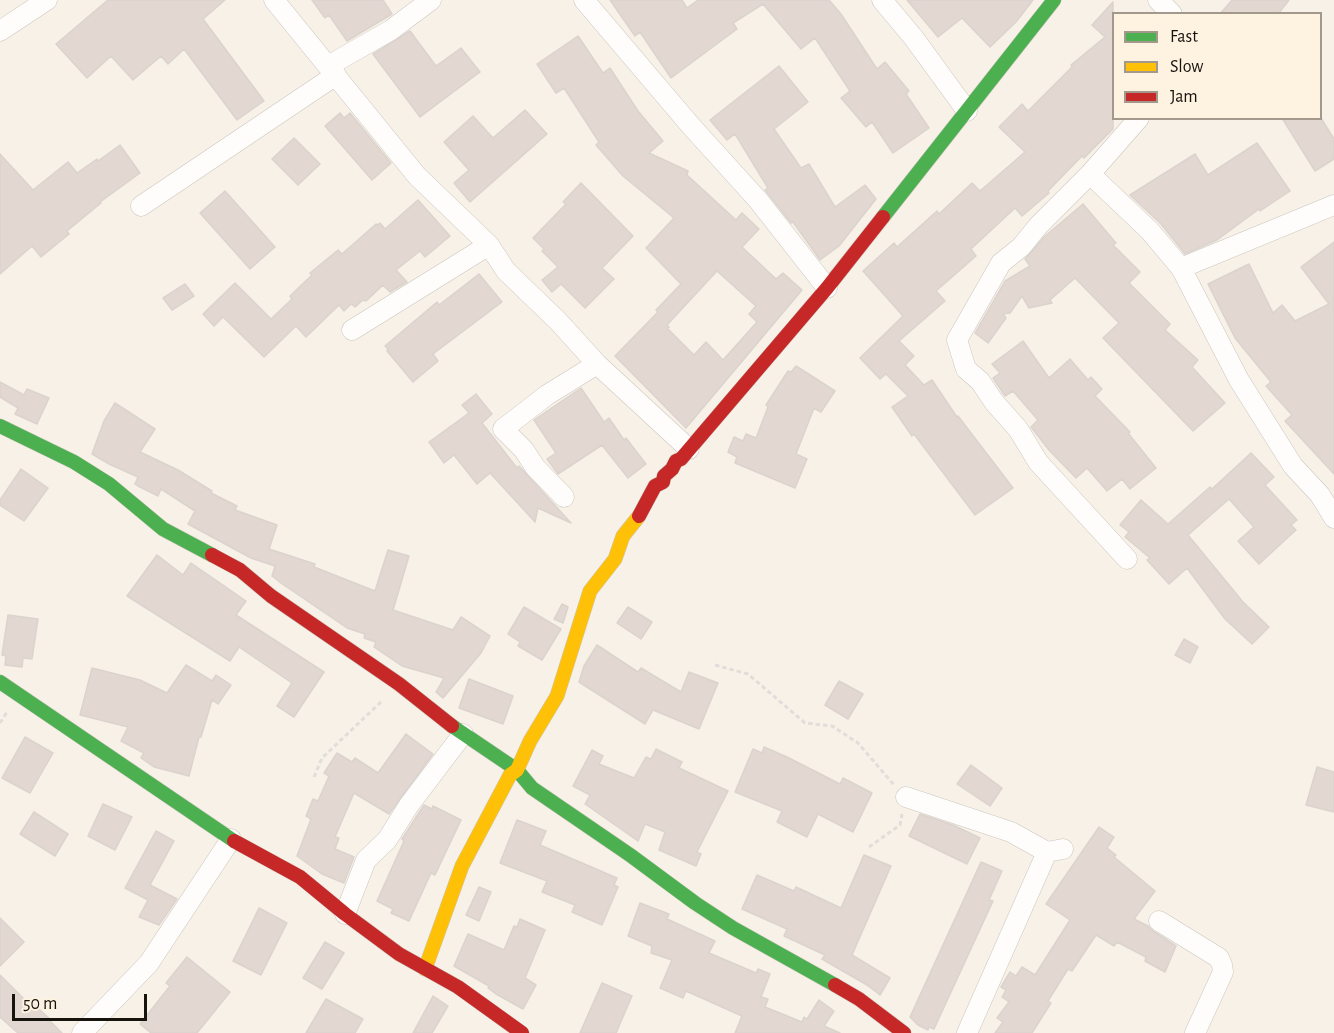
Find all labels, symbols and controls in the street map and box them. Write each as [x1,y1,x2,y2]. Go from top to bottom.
legend [1112,12,1322,120]
text: Fast [1170,28,1198,46]
text: Slow [1170,58,1203,76]
text: Jam [1170,88,1198,106]
scale bar [15,982,150,1020]
text: 50 m [23,995,57,1013]

